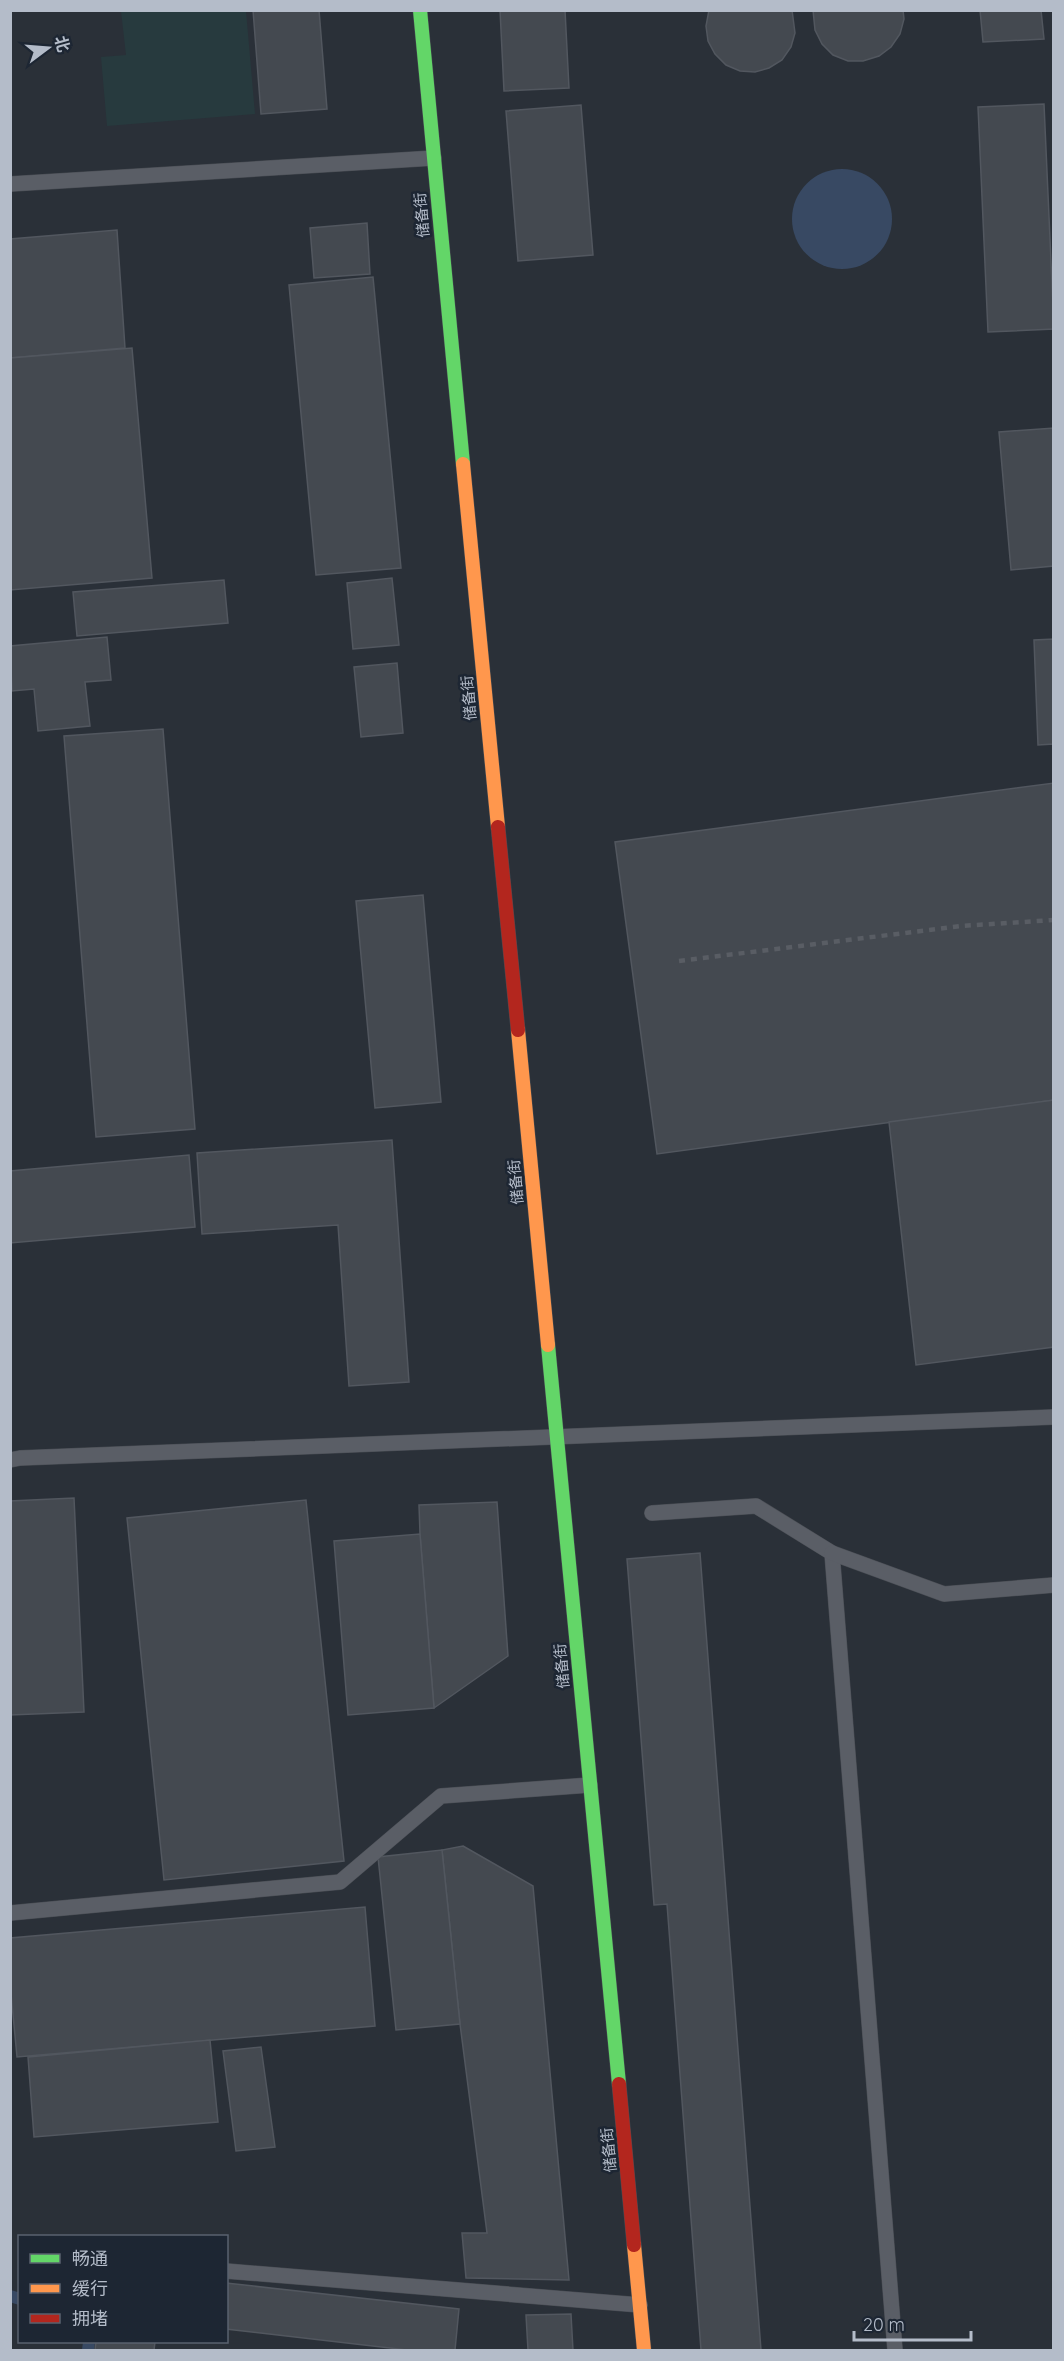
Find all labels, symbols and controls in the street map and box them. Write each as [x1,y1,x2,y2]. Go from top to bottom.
north arrow [18,18,78,78]
text: 北 [51,33,74,54]
street label: 储备街 [410,192,433,238]
street label: 储备街 [457,675,480,721]
street label: 储备街 [504,1159,527,1205]
street label: 储备街 [550,1643,573,1689]
street label: 储备街 [597,2127,620,2173]
legend [18,2235,228,2343]
text: 畅通 [72,2247,108,2270]
text: 缓行 [72,2277,108,2300]
scale bar [854,2304,971,2342]
text: 拥堵 [72,2307,108,2330]
text: 20 m [863,2313,905,2336]

